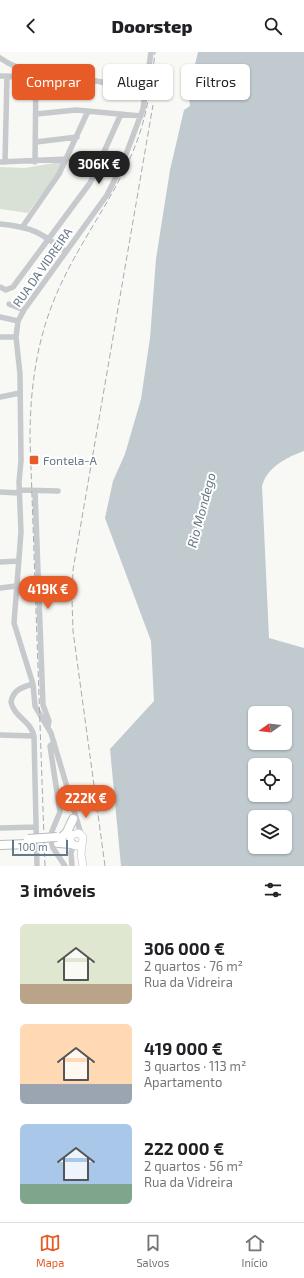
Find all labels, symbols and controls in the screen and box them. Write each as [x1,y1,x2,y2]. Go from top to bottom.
icon: back [20,15,42,37]
text: Doorstep [112,15,192,37]
icon: search [262,15,284,37]
chip: Comprar [12,64,95,100]
chip: Alugar [103,64,173,100]
chip: Filtros [181,64,250,100]
pin: 306K € [66,151,132,185]
text: 306K € [78,156,120,172]
street label: RUA DA VIDREIRA [10,224,75,309]
place label: Fontela-A [43,453,98,467]
marker: Fontela-A [28,454,40,466]
water label: Rio Mondego [183,471,219,549]
pin: 419K € [15,576,81,610]
text: 419K € [28,581,68,597]
north arrow [248,706,292,750]
map controls [248,706,292,854]
button: locate [248,758,292,802]
pin: 222K € [53,785,119,819]
text: 222K € [65,790,107,806]
button: layers [248,810,292,854]
scale bar [12,838,68,857]
text: 100 m [18,840,48,853]
icon: filters [262,879,284,901]
text: 3 imóveis [20,880,96,900]
text: 306 000 € [144,938,225,958]
icon: home [52,940,100,988]
text: 2 quartos · 76 m² [144,958,243,974]
text: Rua da Vidreira [144,974,233,990]
text: 419 000 € [144,1038,223,1058]
icon: home [52,1040,100,1088]
text: 3 quartos · 113 m² [144,1058,246,1074]
text: Apartamento [144,1074,222,1090]
text: 222 000 € [144,1138,224,1158]
icon: home [52,1140,100,1188]
text: 2 quartos · 56 m² [144,1158,243,1174]
text: Rua da Vidreira [144,1174,233,1190]
tab: Mapa [36,1232,64,1269]
tab: Salvos [136,1232,169,1269]
tab: Início [242,1232,268,1269]

